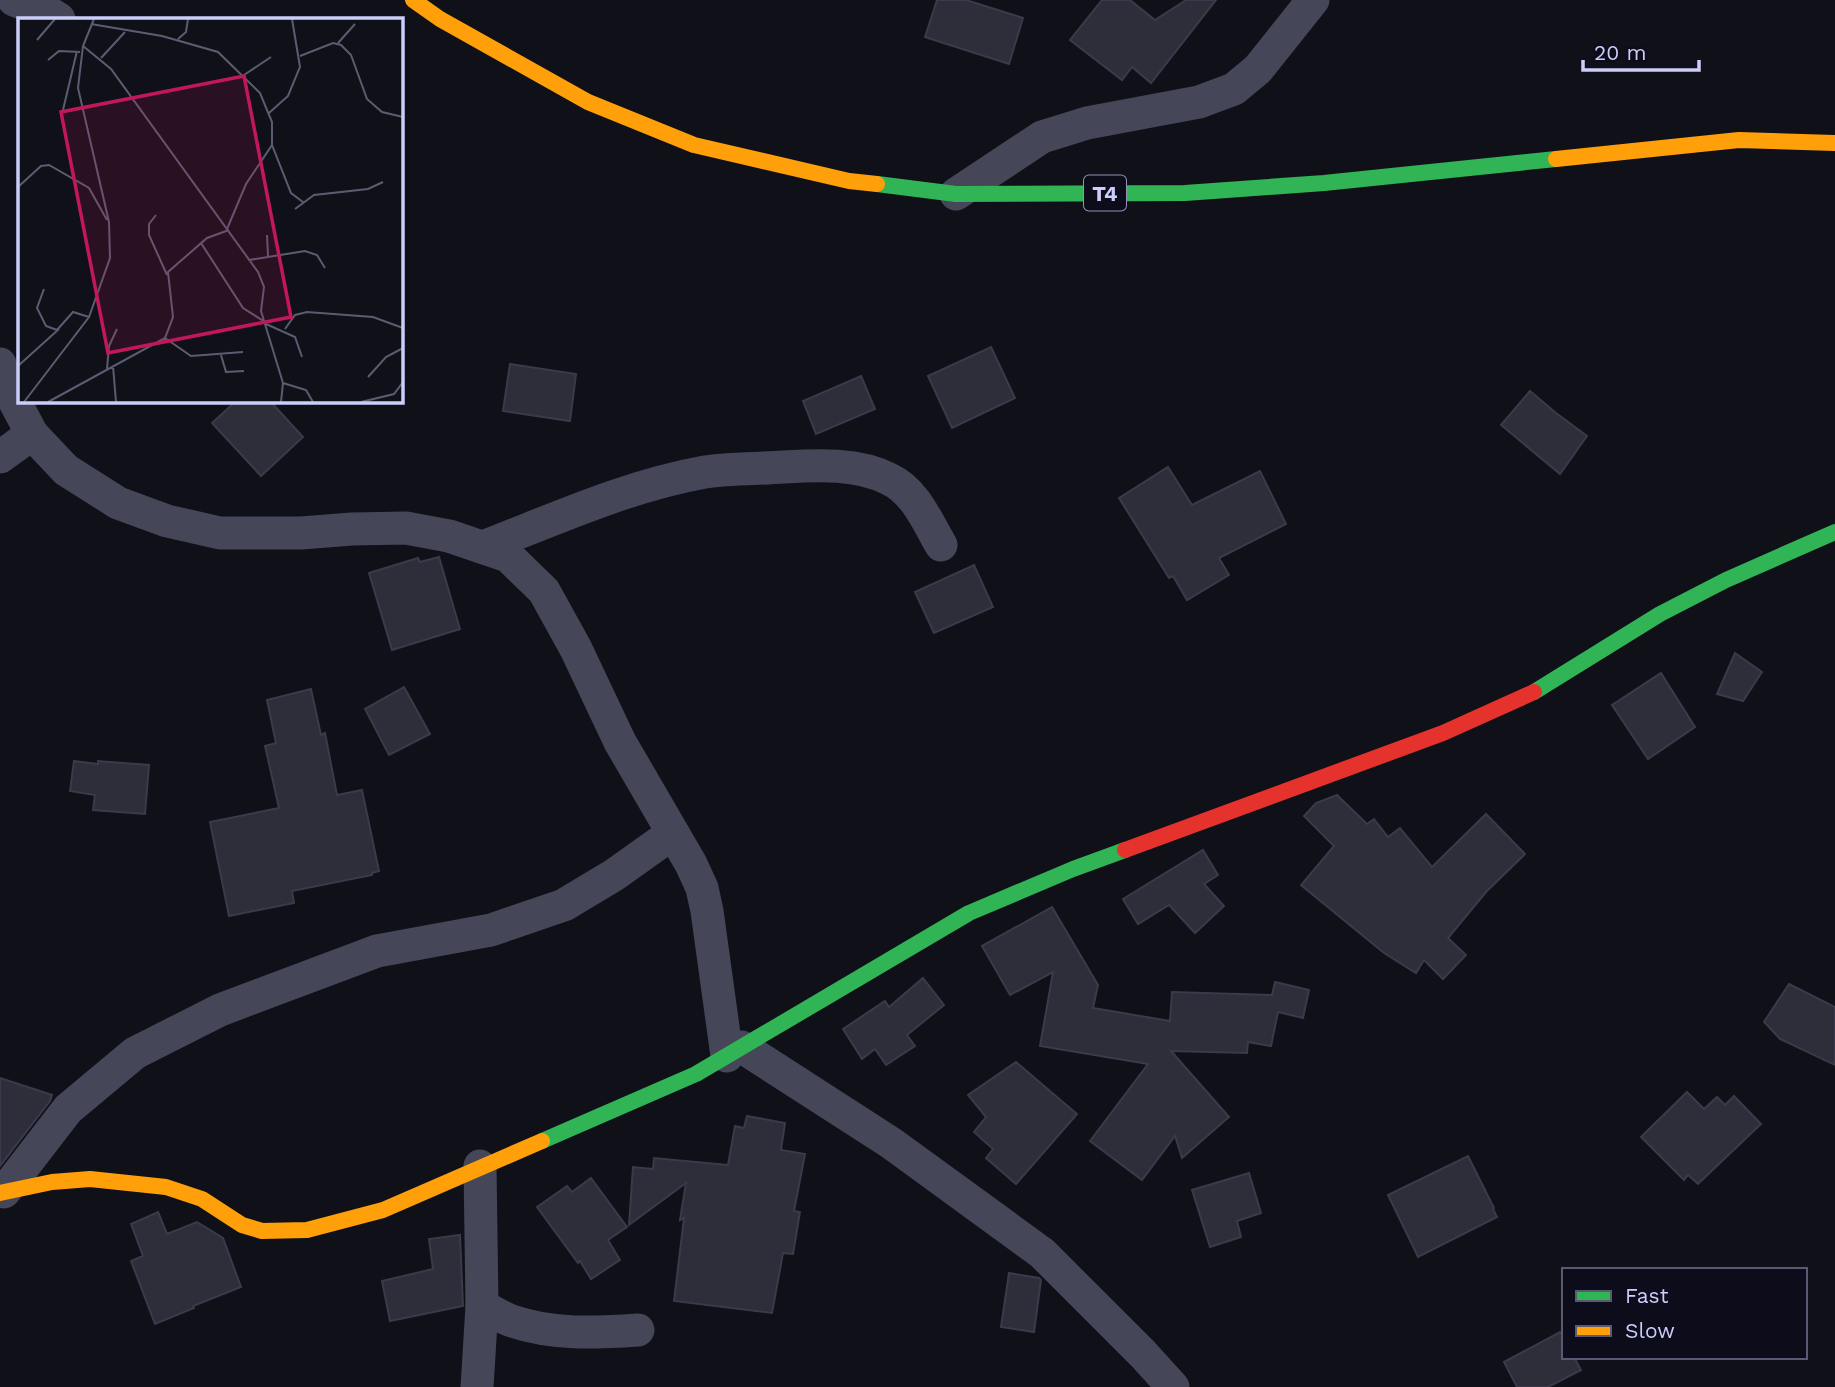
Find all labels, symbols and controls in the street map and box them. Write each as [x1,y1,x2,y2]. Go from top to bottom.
inset map [18,18,402,402]
scale bar [1583,28,1699,72]
text: 20 m [1594,40,1646,65]
road number: T4 [1084,176,1126,210]
legend [1562,1268,1807,1359]
text: Fast [1625,1283,1669,1308]
text: Slow [1625,1318,1675,1343]

